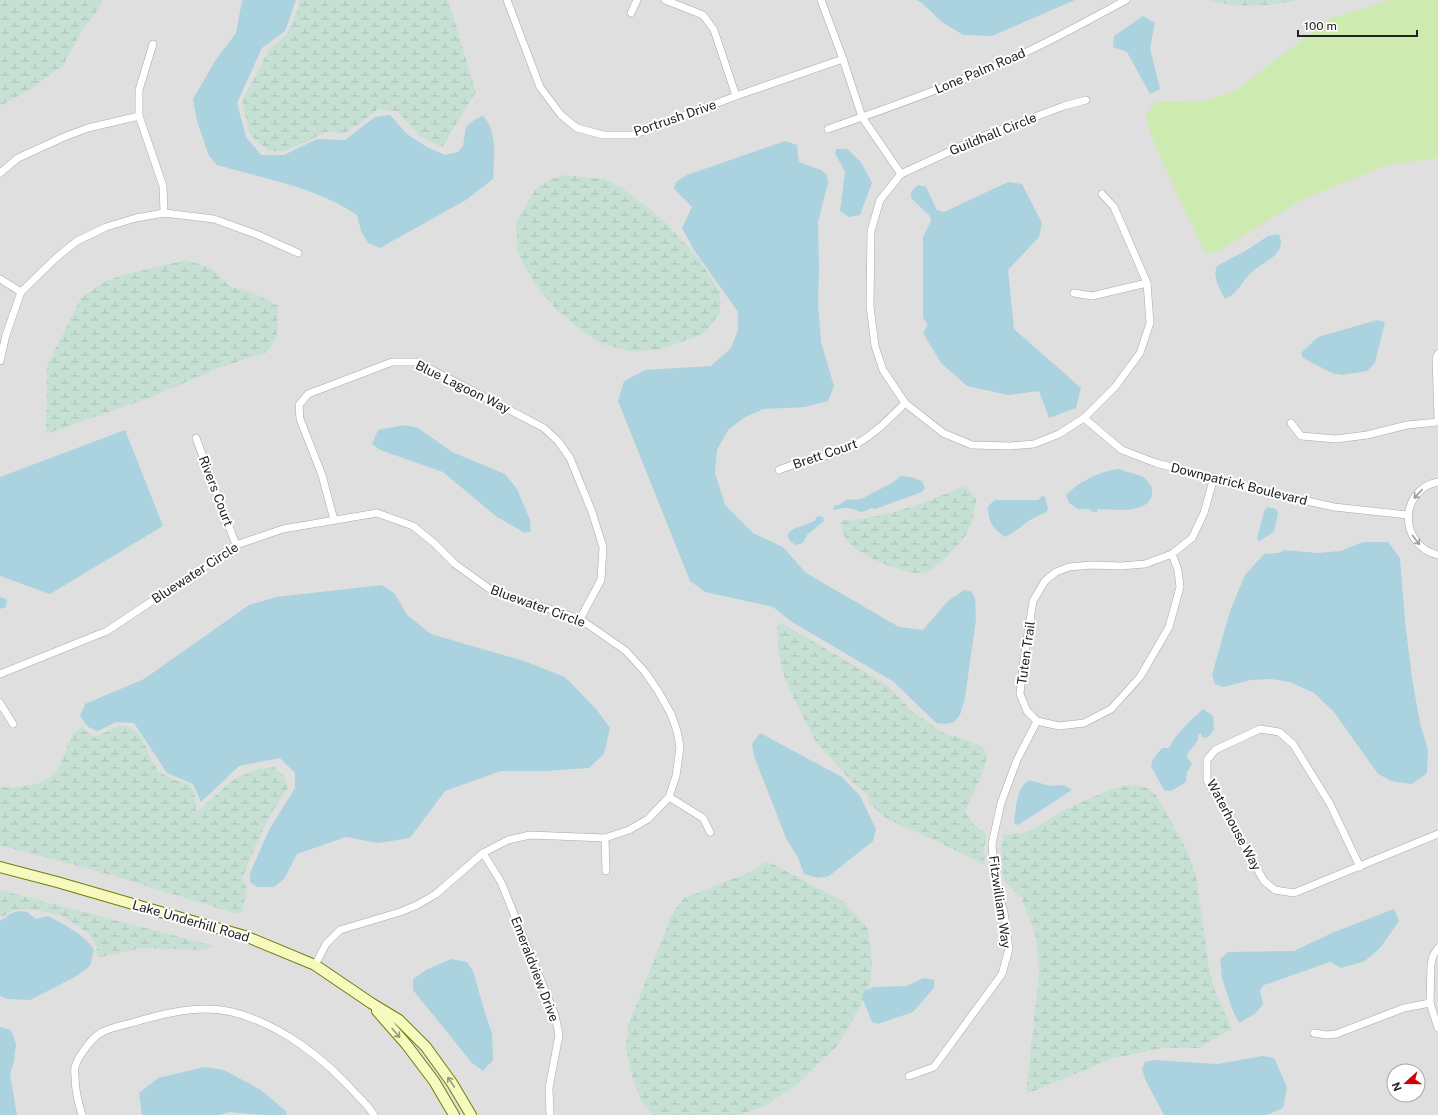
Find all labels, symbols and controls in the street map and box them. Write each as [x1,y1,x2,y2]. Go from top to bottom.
scale bar [1298,12,1417,38]
text: 100 m [1304,19,1337,33]
street label: Lone Palm Road [932,45,1028,97]
street label: Portrush Drive [632,97,718,139]
street label: Guildhall Circle [947,110,1039,158]
street label: Blue Lagoon Way [413,358,513,416]
street label: Brett Court [791,436,859,472]
street label: Rivers Court [196,454,236,528]
street label: Downpatrick Boulevard [1169,460,1309,508]
one-way arrow [1413,489,1423,499]
one-way arrow [1412,535,1420,546]
street label: Bluewater Circle [149,540,241,606]
street label: Bluewater Circle [489,582,587,630]
street label: Tuten Trail [1014,620,1038,686]
street label: Waterhouse Way [1204,777,1264,873]
street label: Fitzwilliam Way [986,855,1014,949]
street label: Lake Underhill Road [131,897,251,945]
street label: Emeraldview Drive [508,914,562,1024]
one-way arrow [391,1027,400,1037]
north arrow [1386,1063,1426,1103]
one-way arrow [447,1076,455,1087]
text: N [1390,1080,1404,1093]

